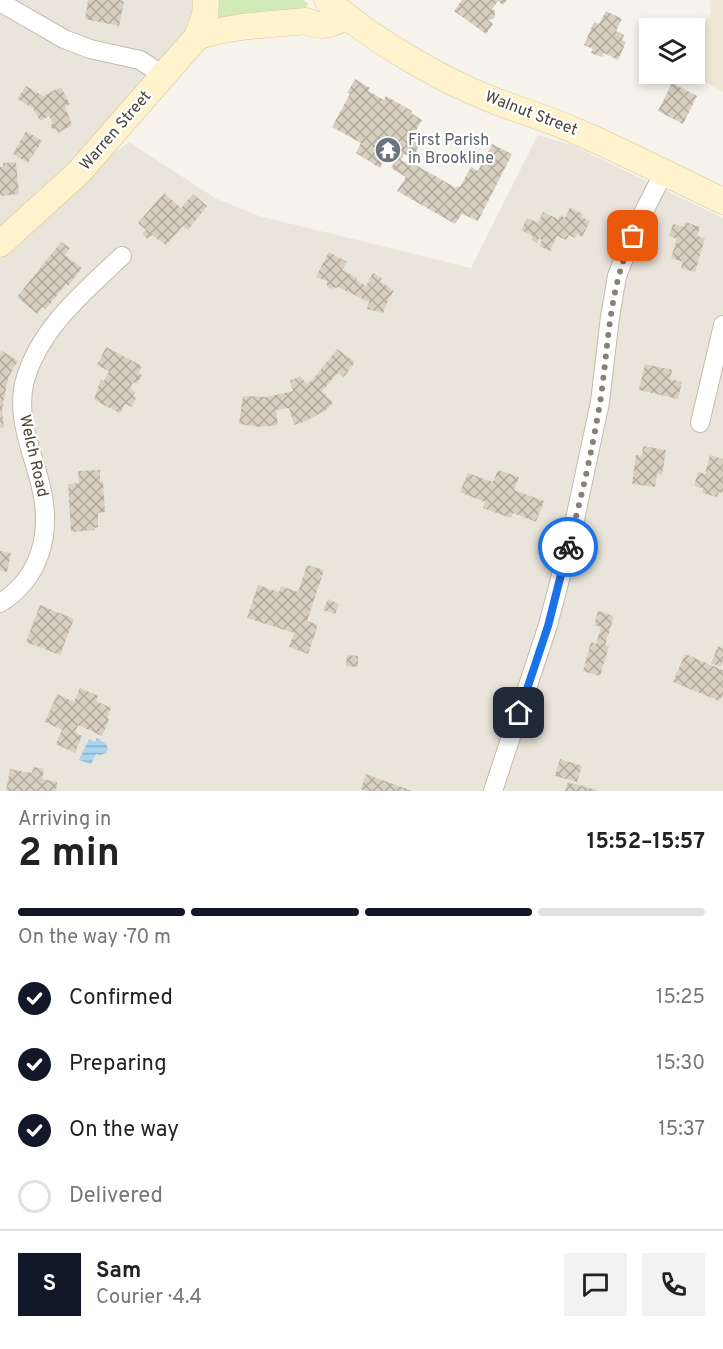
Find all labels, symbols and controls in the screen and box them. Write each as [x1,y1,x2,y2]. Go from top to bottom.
map controls [639,18,705,84]
button: layers [639,18,705,84]
street label: Warren Street [76,87,156,175]
street label: Walnut Street [482,87,580,141]
place label: First Parish in Brookline [408,131,494,169]
temple icon: First Parish in Brookline [373,135,403,165]
pin [607,210,658,261]
icon: bag [616,219,649,252]
street label: Welch Road [14,413,52,499]
courier [538,517,598,577]
icon: bike [552,531,585,564]
pin [493,687,544,738]
icon: home [502,696,535,729]
text: Arriving in [18,807,111,833]
text: 15:52–15:57 [587,829,705,856]
text: 2 min [18,831,120,880]
text: On the way · 70 m [18,925,171,951]
icon: check [18,982,51,1015]
text: Confirmed [69,985,173,1012]
text: 15:25 [656,985,705,1011]
icon: check [18,1048,51,1081]
text: Preparing [69,1051,167,1078]
text: 15:30 [656,1051,705,1077]
icon: check [18,1114,51,1147]
text: On the way [69,1117,179,1144]
text: 15:37 [658,1117,705,1143]
text: Delivered [69,1183,163,1210]
button: chat [564,1253,627,1316]
button: phone [642,1253,705,1316]
text: Sam [96,1258,141,1285]
text: S [43,1271,56,1298]
text: Courier · 4.4 [96,1285,202,1311]

